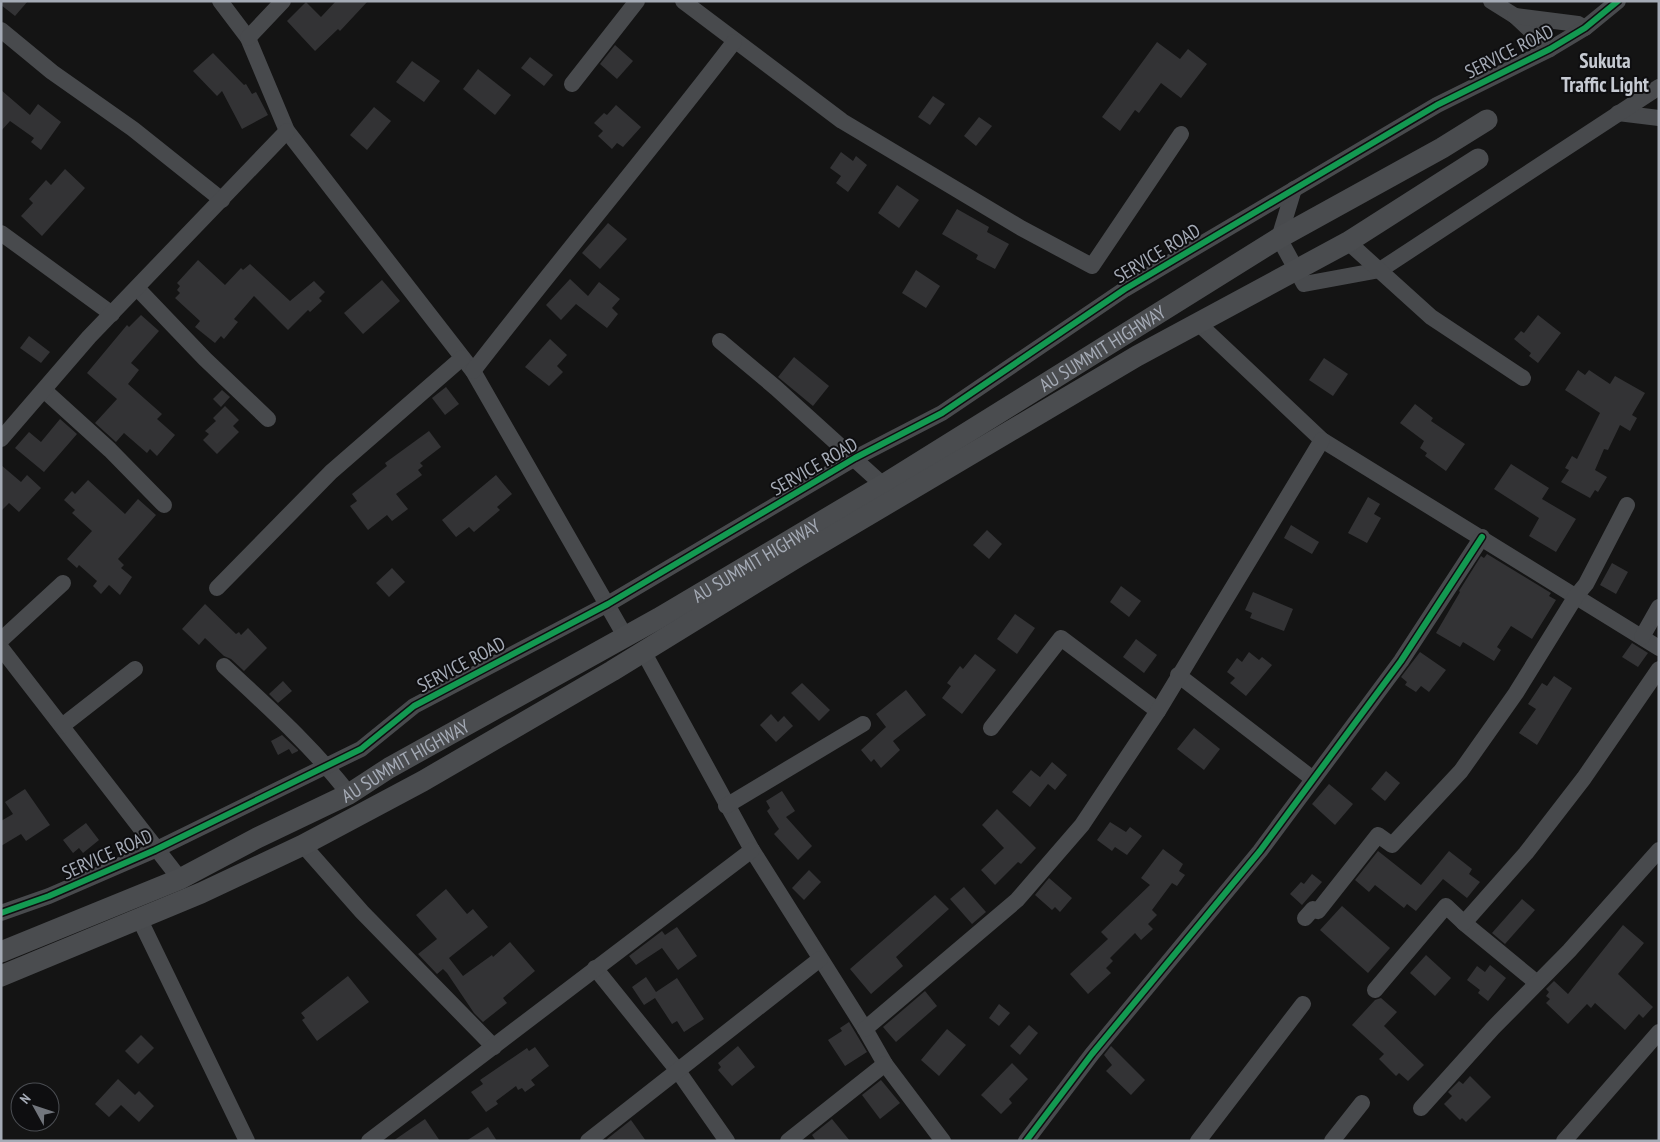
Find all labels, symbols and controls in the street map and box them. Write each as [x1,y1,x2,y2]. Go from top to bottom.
street label: SERVICE ROAD [1461,18,1557,84]
district label: Sukuta Traffic Light [1561,47,1649,98]
street label: SERVICE ROAD [1110,218,1204,288]
street label: AU SUMMIT HIGHWAY [1035,300,1170,397]
street label: SERVICE ROAD [766,432,862,500]
street label: AU SUMMIT HIGHWAY [688,513,825,608]
street label: SERVICE ROAD [413,631,509,697]
street label: AU SUMMIT HIGHWAY [338,714,474,808]
street label: SERVICE ROAD [58,823,156,885]
north arrow [10,1082,60,1132]
text: N [16,1090,34,1107]

